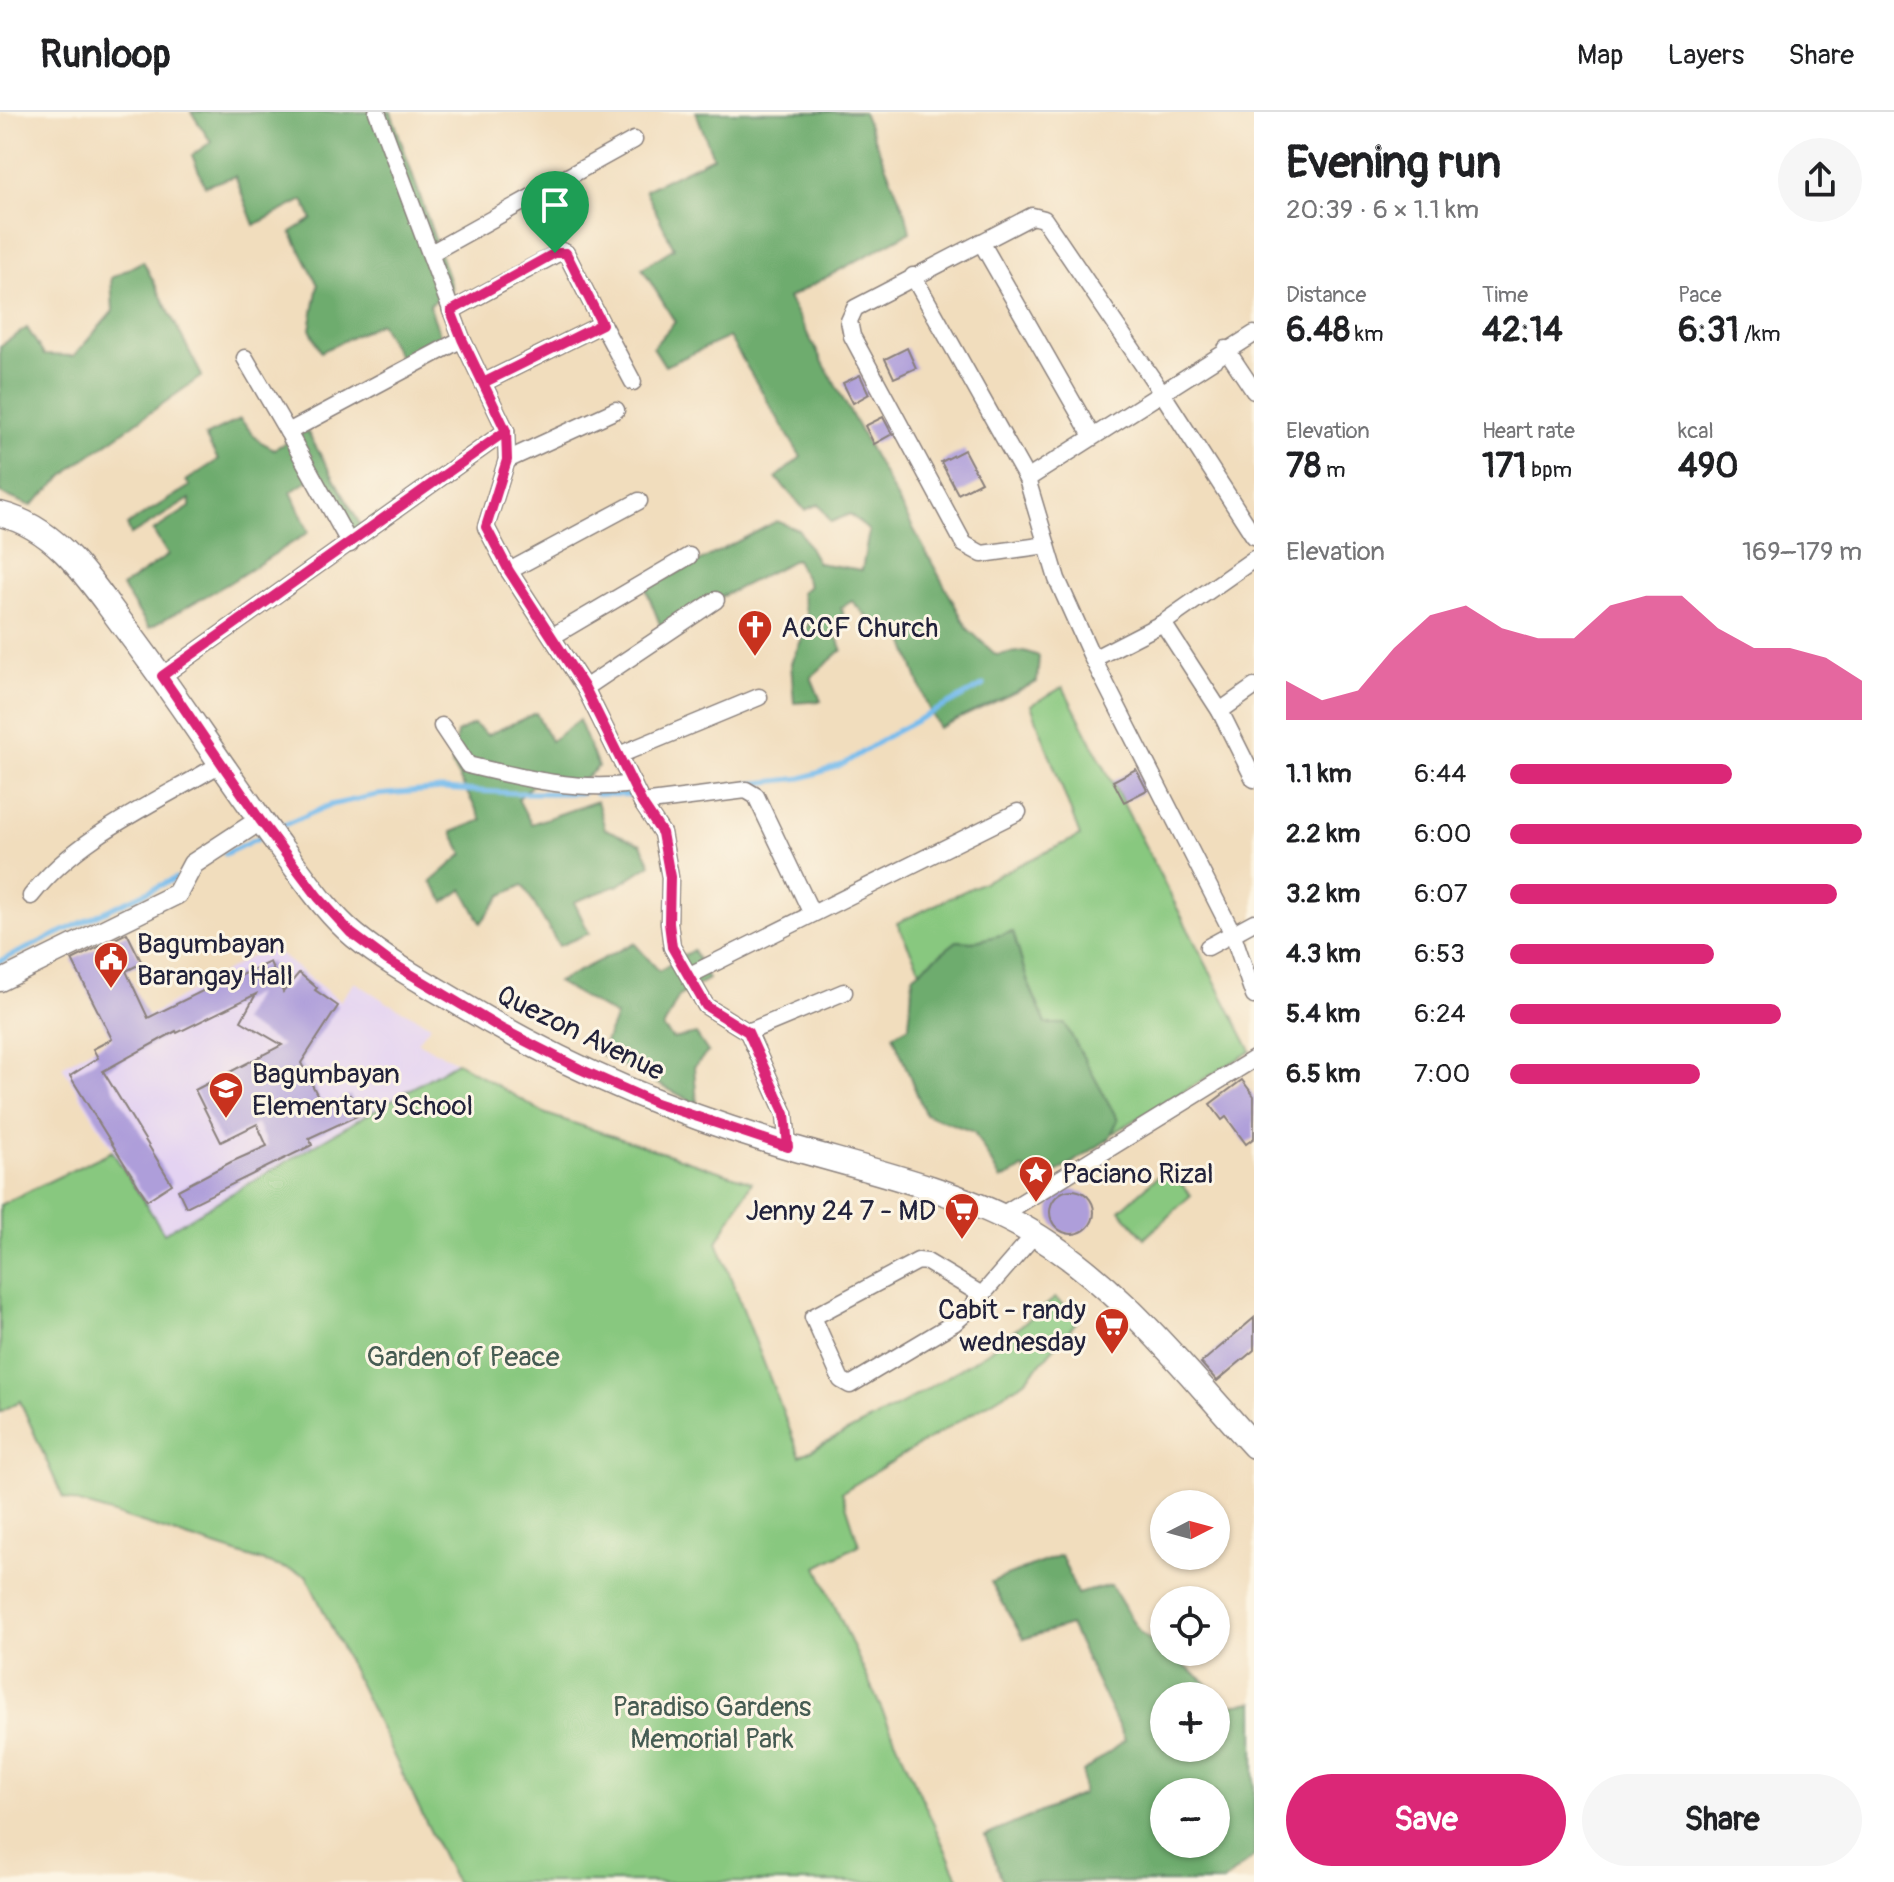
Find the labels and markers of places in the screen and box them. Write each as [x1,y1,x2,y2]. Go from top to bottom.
pin [521,171,589,253]
church icon: ACCF Church [736,608,774,658]
place label: ACCF Church [781,611,939,646]
place label: Bagumbayan Barangay Hall [137,927,293,994]
public building icon: Bagumbayan Barangay Hall [92,940,130,990]
place label: Bagumbayan Elementary School [252,1057,473,1124]
school or university icon: Bagumbayan Elementary School [207,1070,245,1120]
place icon: Paciano Rizal [1017,1154,1055,1204]
place label: Paciano Rizal [1062,1157,1214,1192]
supermarket icon: Jenny 24 7 - MD [943,1191,981,1241]
place label: Jenny 24 7 - MD [746,1194,936,1229]
place label: Cabit - randy wednesday [938,1293,1086,1360]
supermarket icon: Cabit - randy wednesday [1093,1306,1131,1356]

